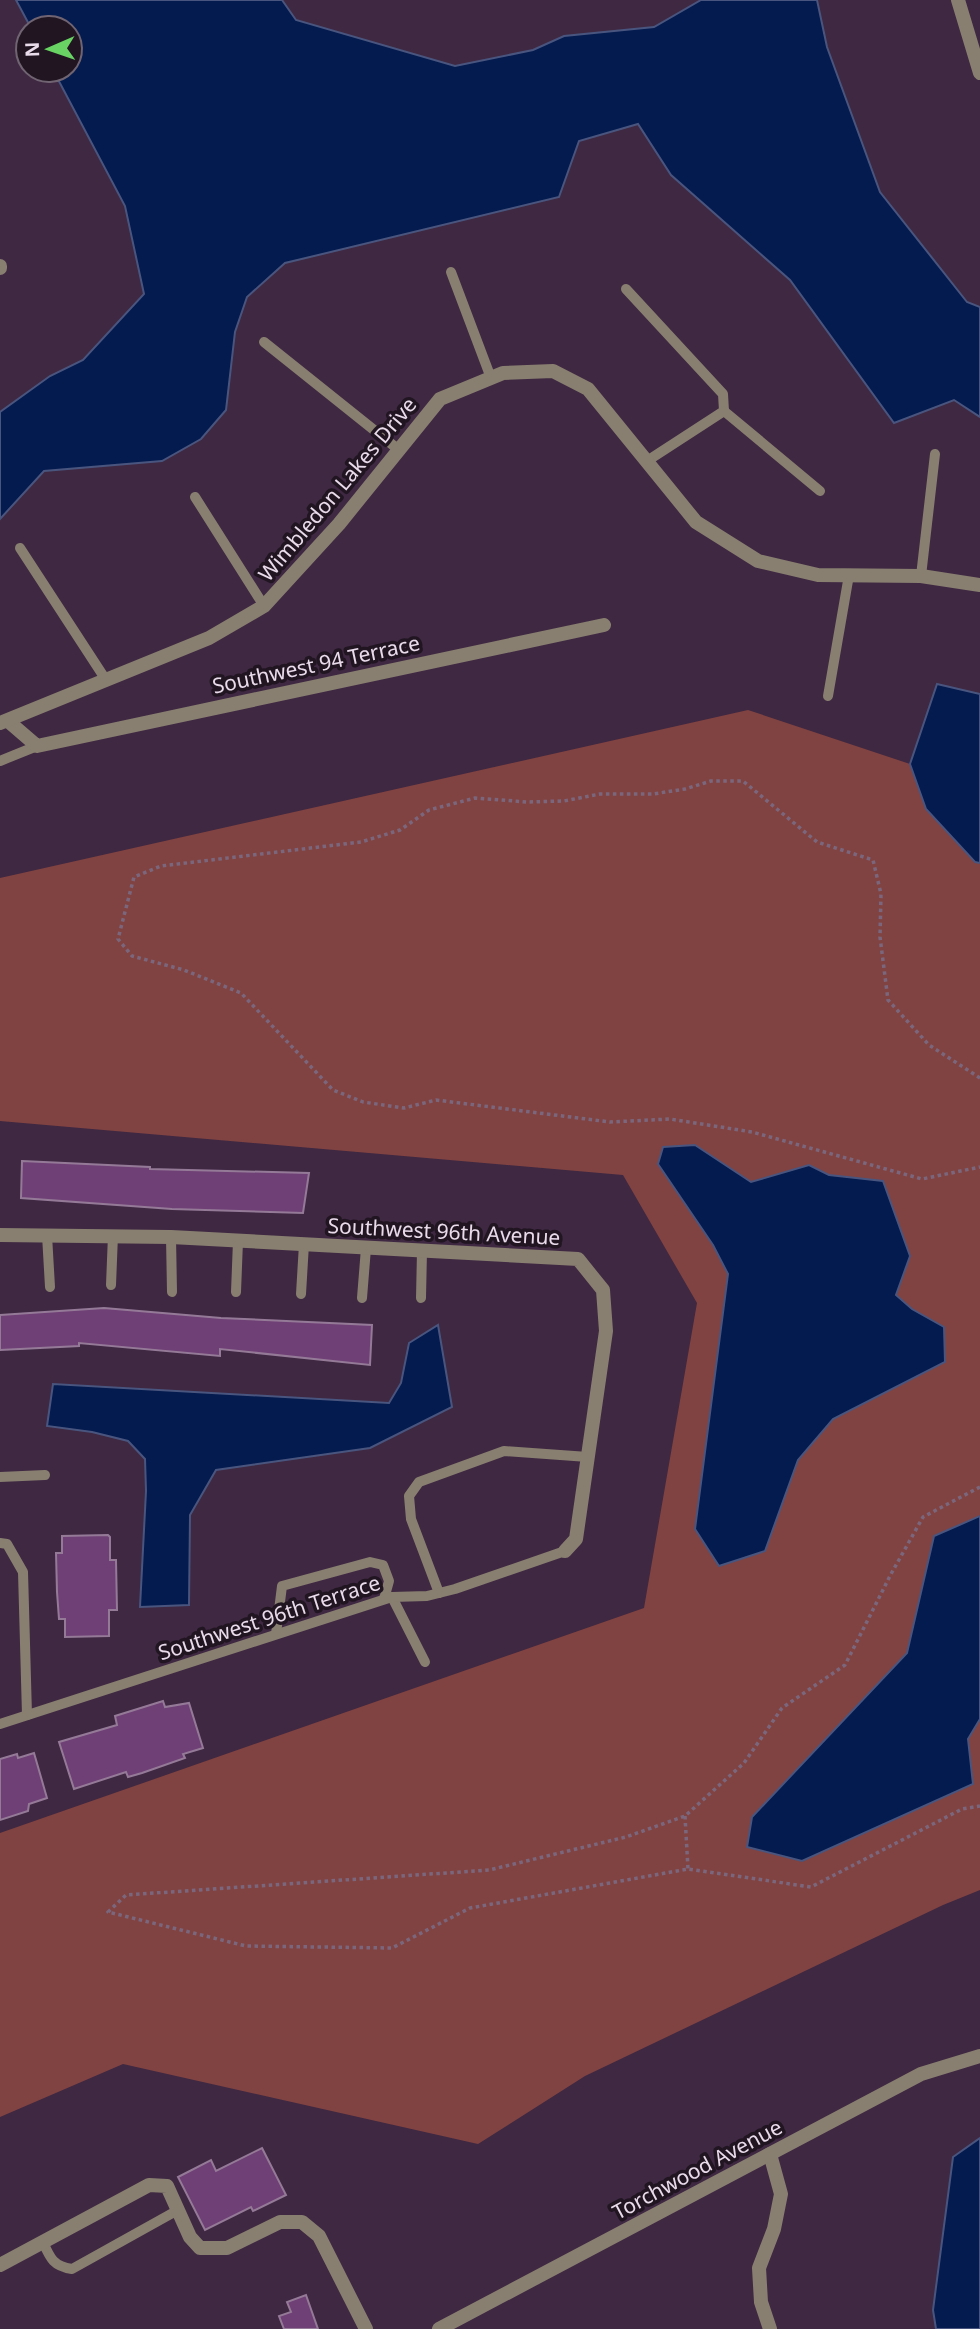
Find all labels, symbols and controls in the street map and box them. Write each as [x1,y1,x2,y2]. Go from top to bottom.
north arrow [14,14,84,84]
text: N [19,41,45,58]
street label: Wimbledon Lakes Drive [252,391,422,587]
street label: Southwest 94 Terrace [210,628,422,700]
street label: Southwest 96th Avenue [327,1211,561,1251]
street label: Southwest 96th Terrace [154,1568,384,1666]
street label: Torchwood Avenue [607,2112,787,2226]

